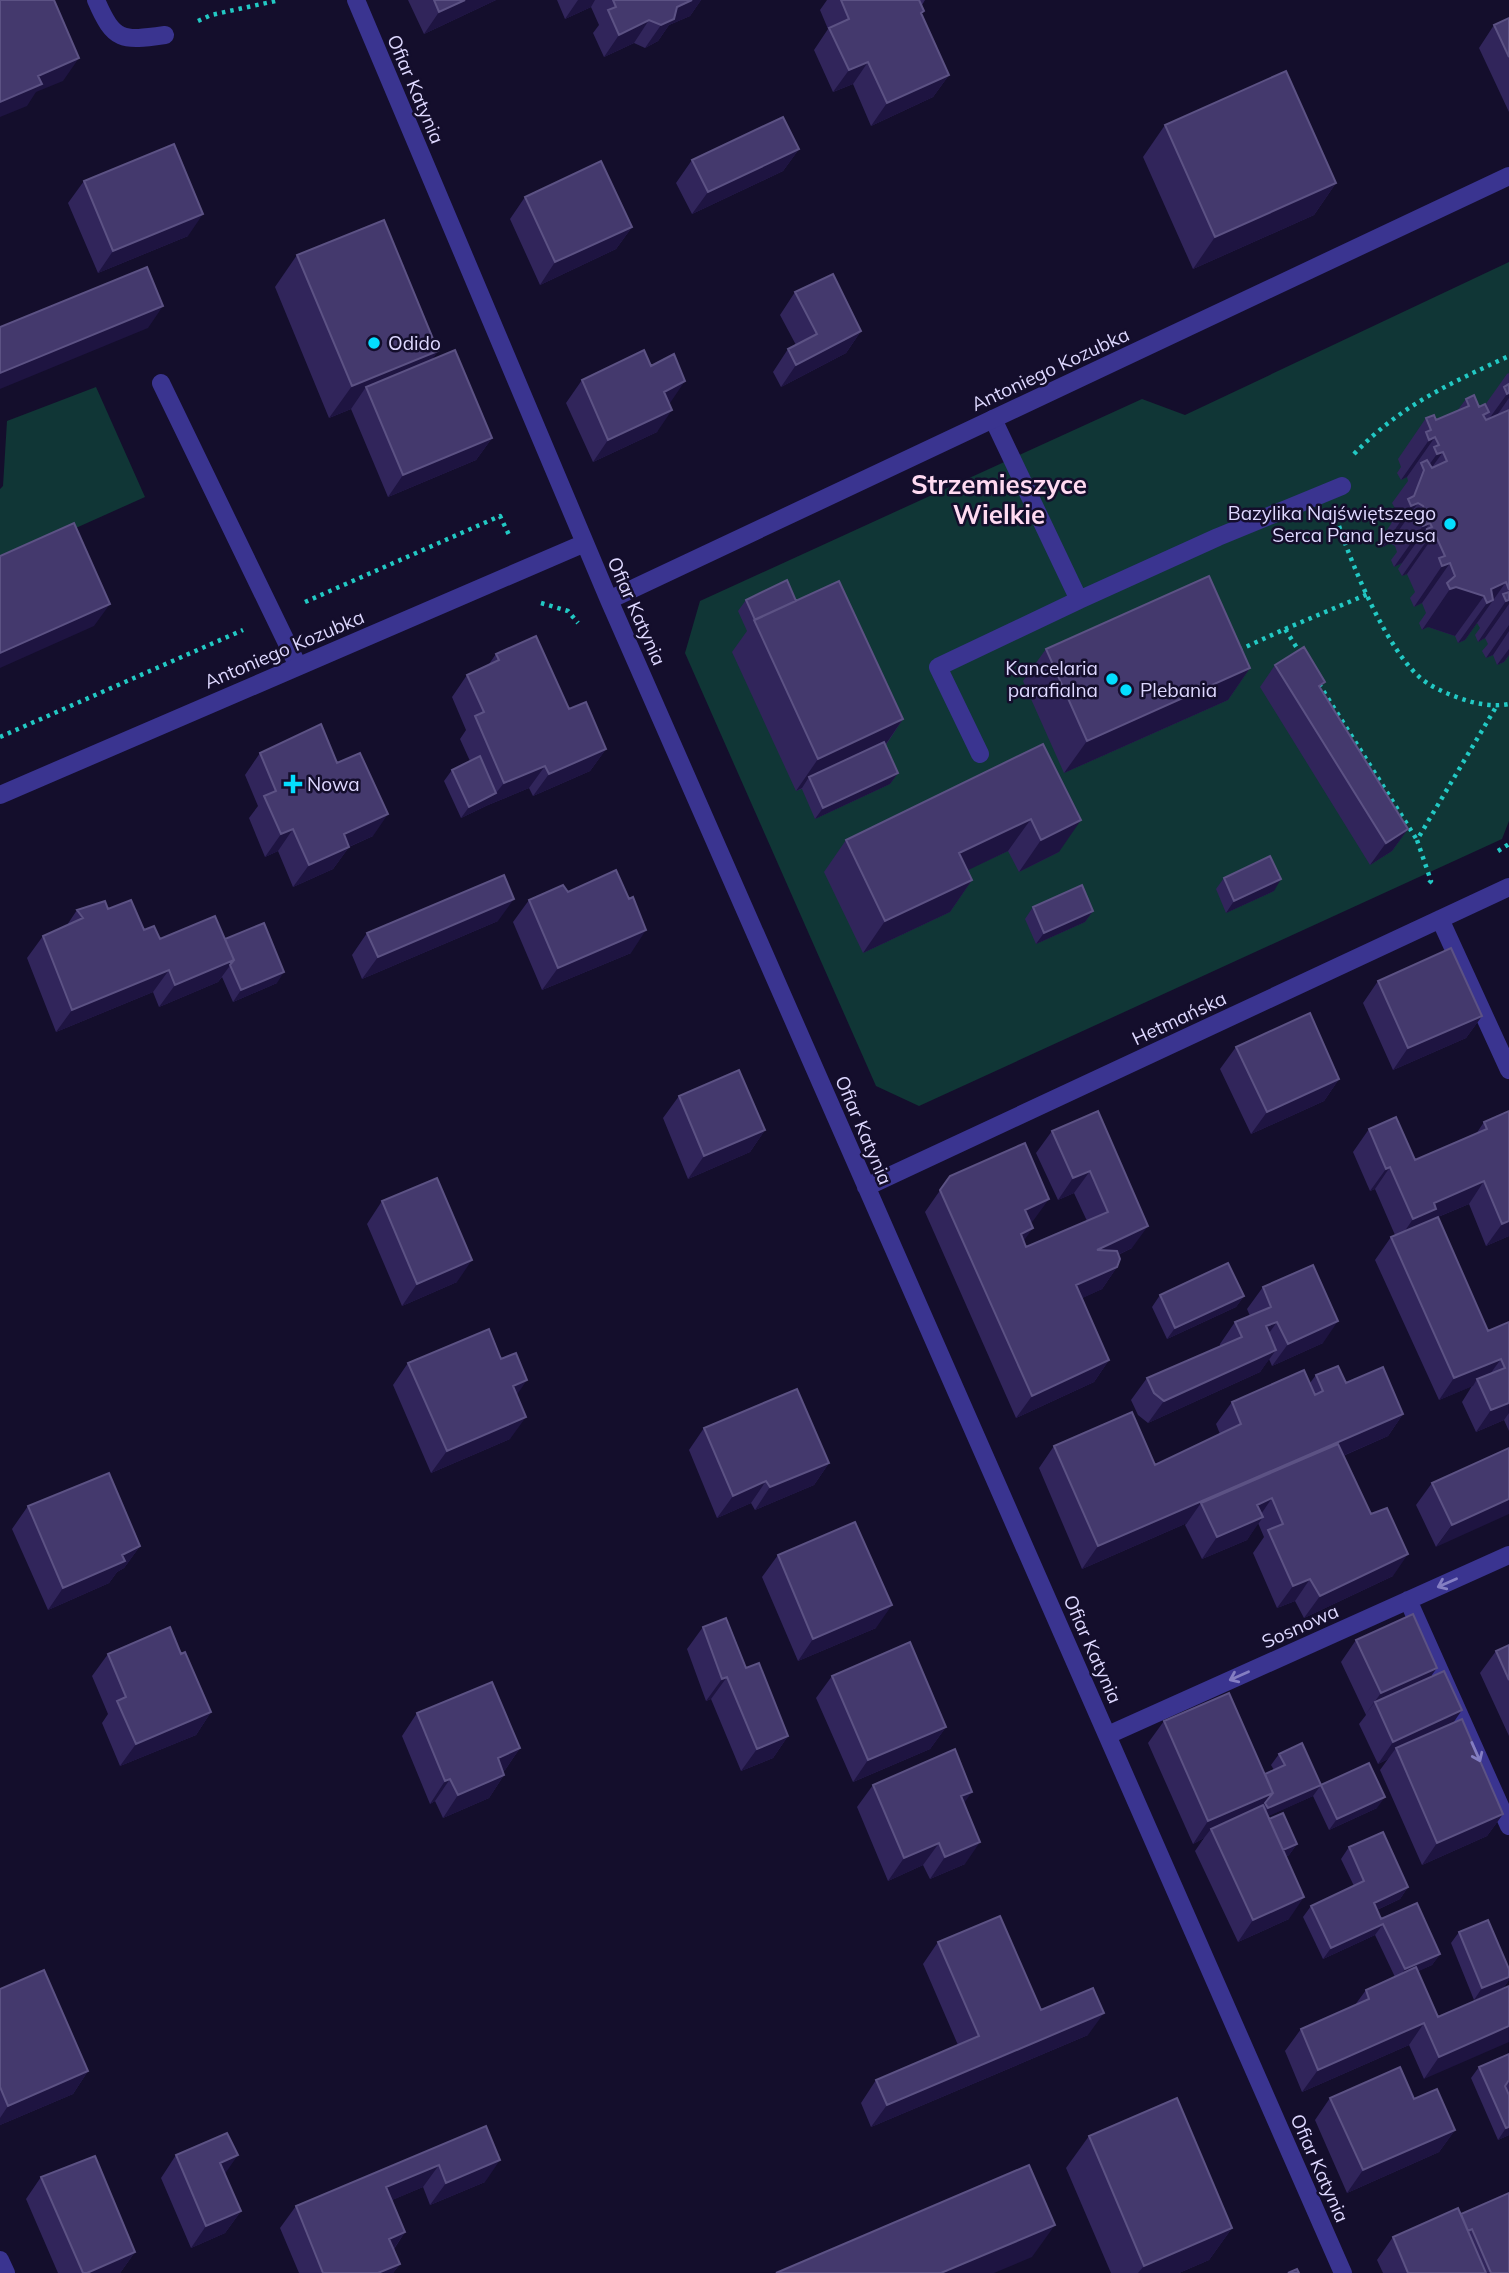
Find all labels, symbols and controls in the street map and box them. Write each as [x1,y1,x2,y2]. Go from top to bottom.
street label: Ofiar Katynia [382,31,450,147]
street label: Antoniego Kozubka [967,322,1133,416]
place label: Odido [388,331,441,355]
marker: Odido [366,335,382,351]
district label: Strzemieszyce Wielkie [911,468,1087,531]
place label: Bazylika Najświętszego Serca Pana Jezusa [1228,501,1436,547]
marker: Bazylika Najświętszego Serca Pana Jezusa [1442,516,1458,532]
street label: Ofiar Katynia [602,553,672,669]
street label: Antoniego Kozubka [200,604,368,694]
place label: Kancelaria parafialna [1005,656,1098,702]
marker: Kancelaria parafialna [1104,671,1120,687]
place label: Plebania [1140,678,1217,702]
marker: Plebania [1118,682,1134,698]
place label: Nowa [307,772,360,796]
marker: Nowa [285,776,301,792]
street label: Hetmańska [1128,986,1230,1050]
street label: Ofiar Katynia [830,1072,898,1188]
one-way arrow [1437,1577,1458,1590]
street label: Ofiar Katynia [1058,1591,1128,1707]
street label: Sosnowa [1258,1598,1342,1654]
one-way arrow [1229,1670,1250,1683]
one-way arrow [1470,1741,1483,1762]
street label: Ofiar Katynia [1285,2110,1355,2226]

